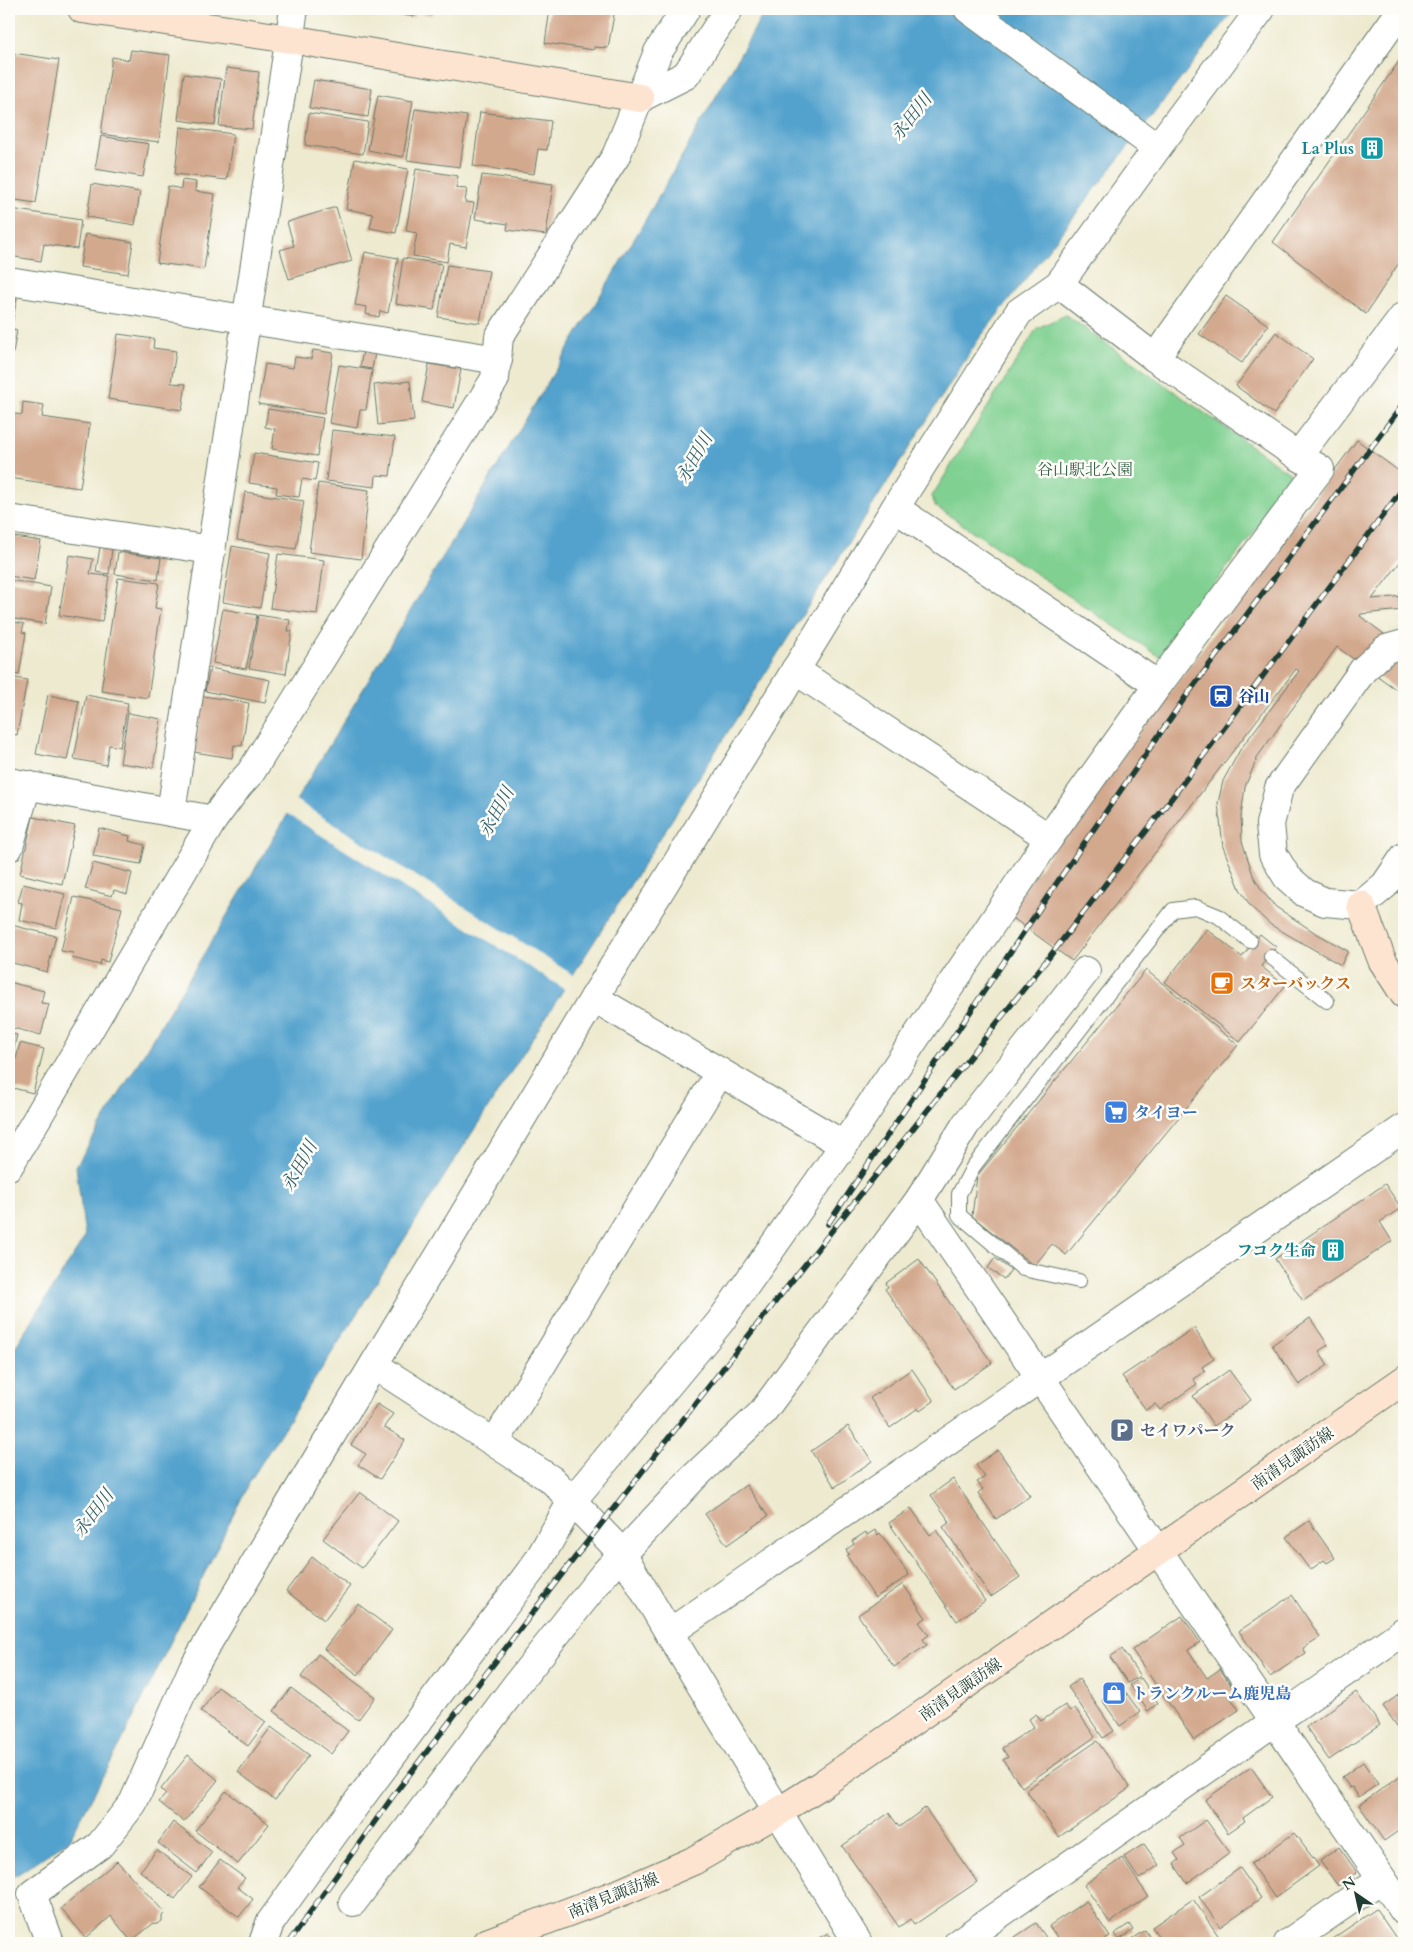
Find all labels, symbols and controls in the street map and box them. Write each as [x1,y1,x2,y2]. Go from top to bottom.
water label: 永田川 [885,87,939,146]
building icon: La Plus [1359,135,1385,161]
place label: La Plus [1301,138,1354,160]
water label: 永田川 [670,427,720,488]
park label: 谷山駅北公園 [1037,459,1133,481]
station icon: 谷山 [1208,683,1234,709]
place label: 谷山 [1238,686,1270,708]
water label: 永田川 [472,781,521,842]
cafe icon: スターバックス [1209,970,1235,996]
place label: スターバックス [1240,973,1351,995]
supermarket icon: タイヨー [1103,1099,1129,1125]
place label: タイヨー [1134,1102,1198,1124]
water label: 永田川 [275,1135,324,1196]
building icon: フコク生命 [1320,1237,1346,1263]
place label: フコク生命 [1237,1240,1316,1262]
parking icon: セイワパーク [1109,1417,1135,1443]
place label: セイワパーク [1140,1420,1236,1442]
street label: 南清見諏訪線 [1247,1422,1338,1495]
water label: 永田川 [67,1483,121,1542]
street label: 南清見諏訪線 [915,1653,1006,1726]
shop icon: トランクルーム鹿児島 [1101,1680,1127,1706]
place label: トランクルーム鹿児島 [1132,1683,1291,1705]
street label: 南清見諏訪線 [565,1868,662,1924]
north arrow [1330,1870,1380,1920]
text: N [1339,1872,1359,1895]

